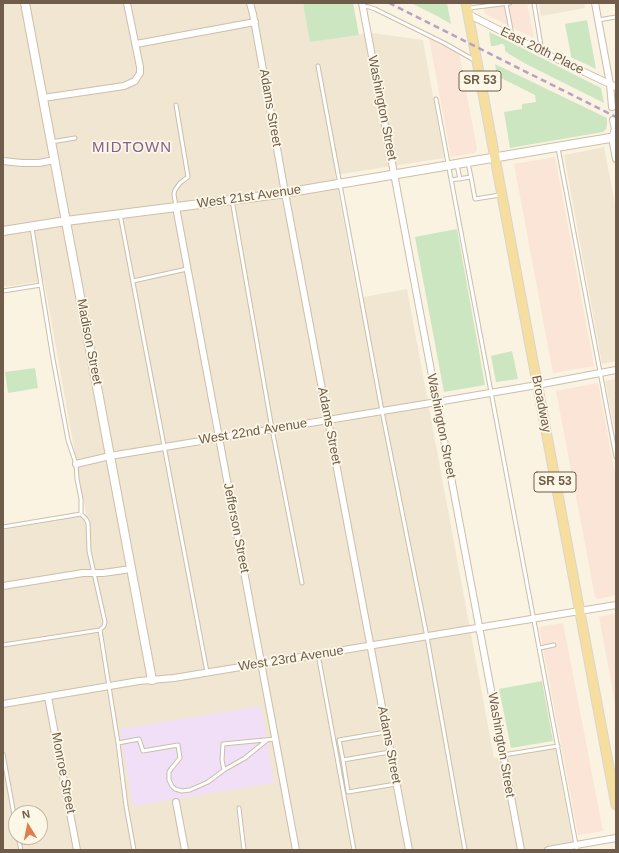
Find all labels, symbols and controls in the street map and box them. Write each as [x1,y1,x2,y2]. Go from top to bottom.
street label: East 20th Place [498,24,586,78]
street label: Washington Street [364,54,400,162]
street label: Adams Street [255,68,285,148]
road number: SR 53 [459,71,501,91]
district label: MIDTOWN [92,139,172,157]
street label: West 21st Avenue [196,182,302,212]
street label: Madison Street [73,298,105,386]
street label: Washington Street [423,372,459,480]
street label: Broadway [528,374,554,434]
street label: Adams Street [314,386,344,466]
street label: West 22nd Avenue [198,416,308,448]
road number: SR 53 [534,472,576,492]
street label: Jefferson Street [220,482,252,574]
street label: West 23rd Avenue [237,643,345,675]
street label: Washington Street [484,691,518,799]
street label: Adams Street [374,705,404,785]
street label: Monroe Street [47,731,79,815]
north arrow [8,805,48,845]
text: N [21,808,31,821]

